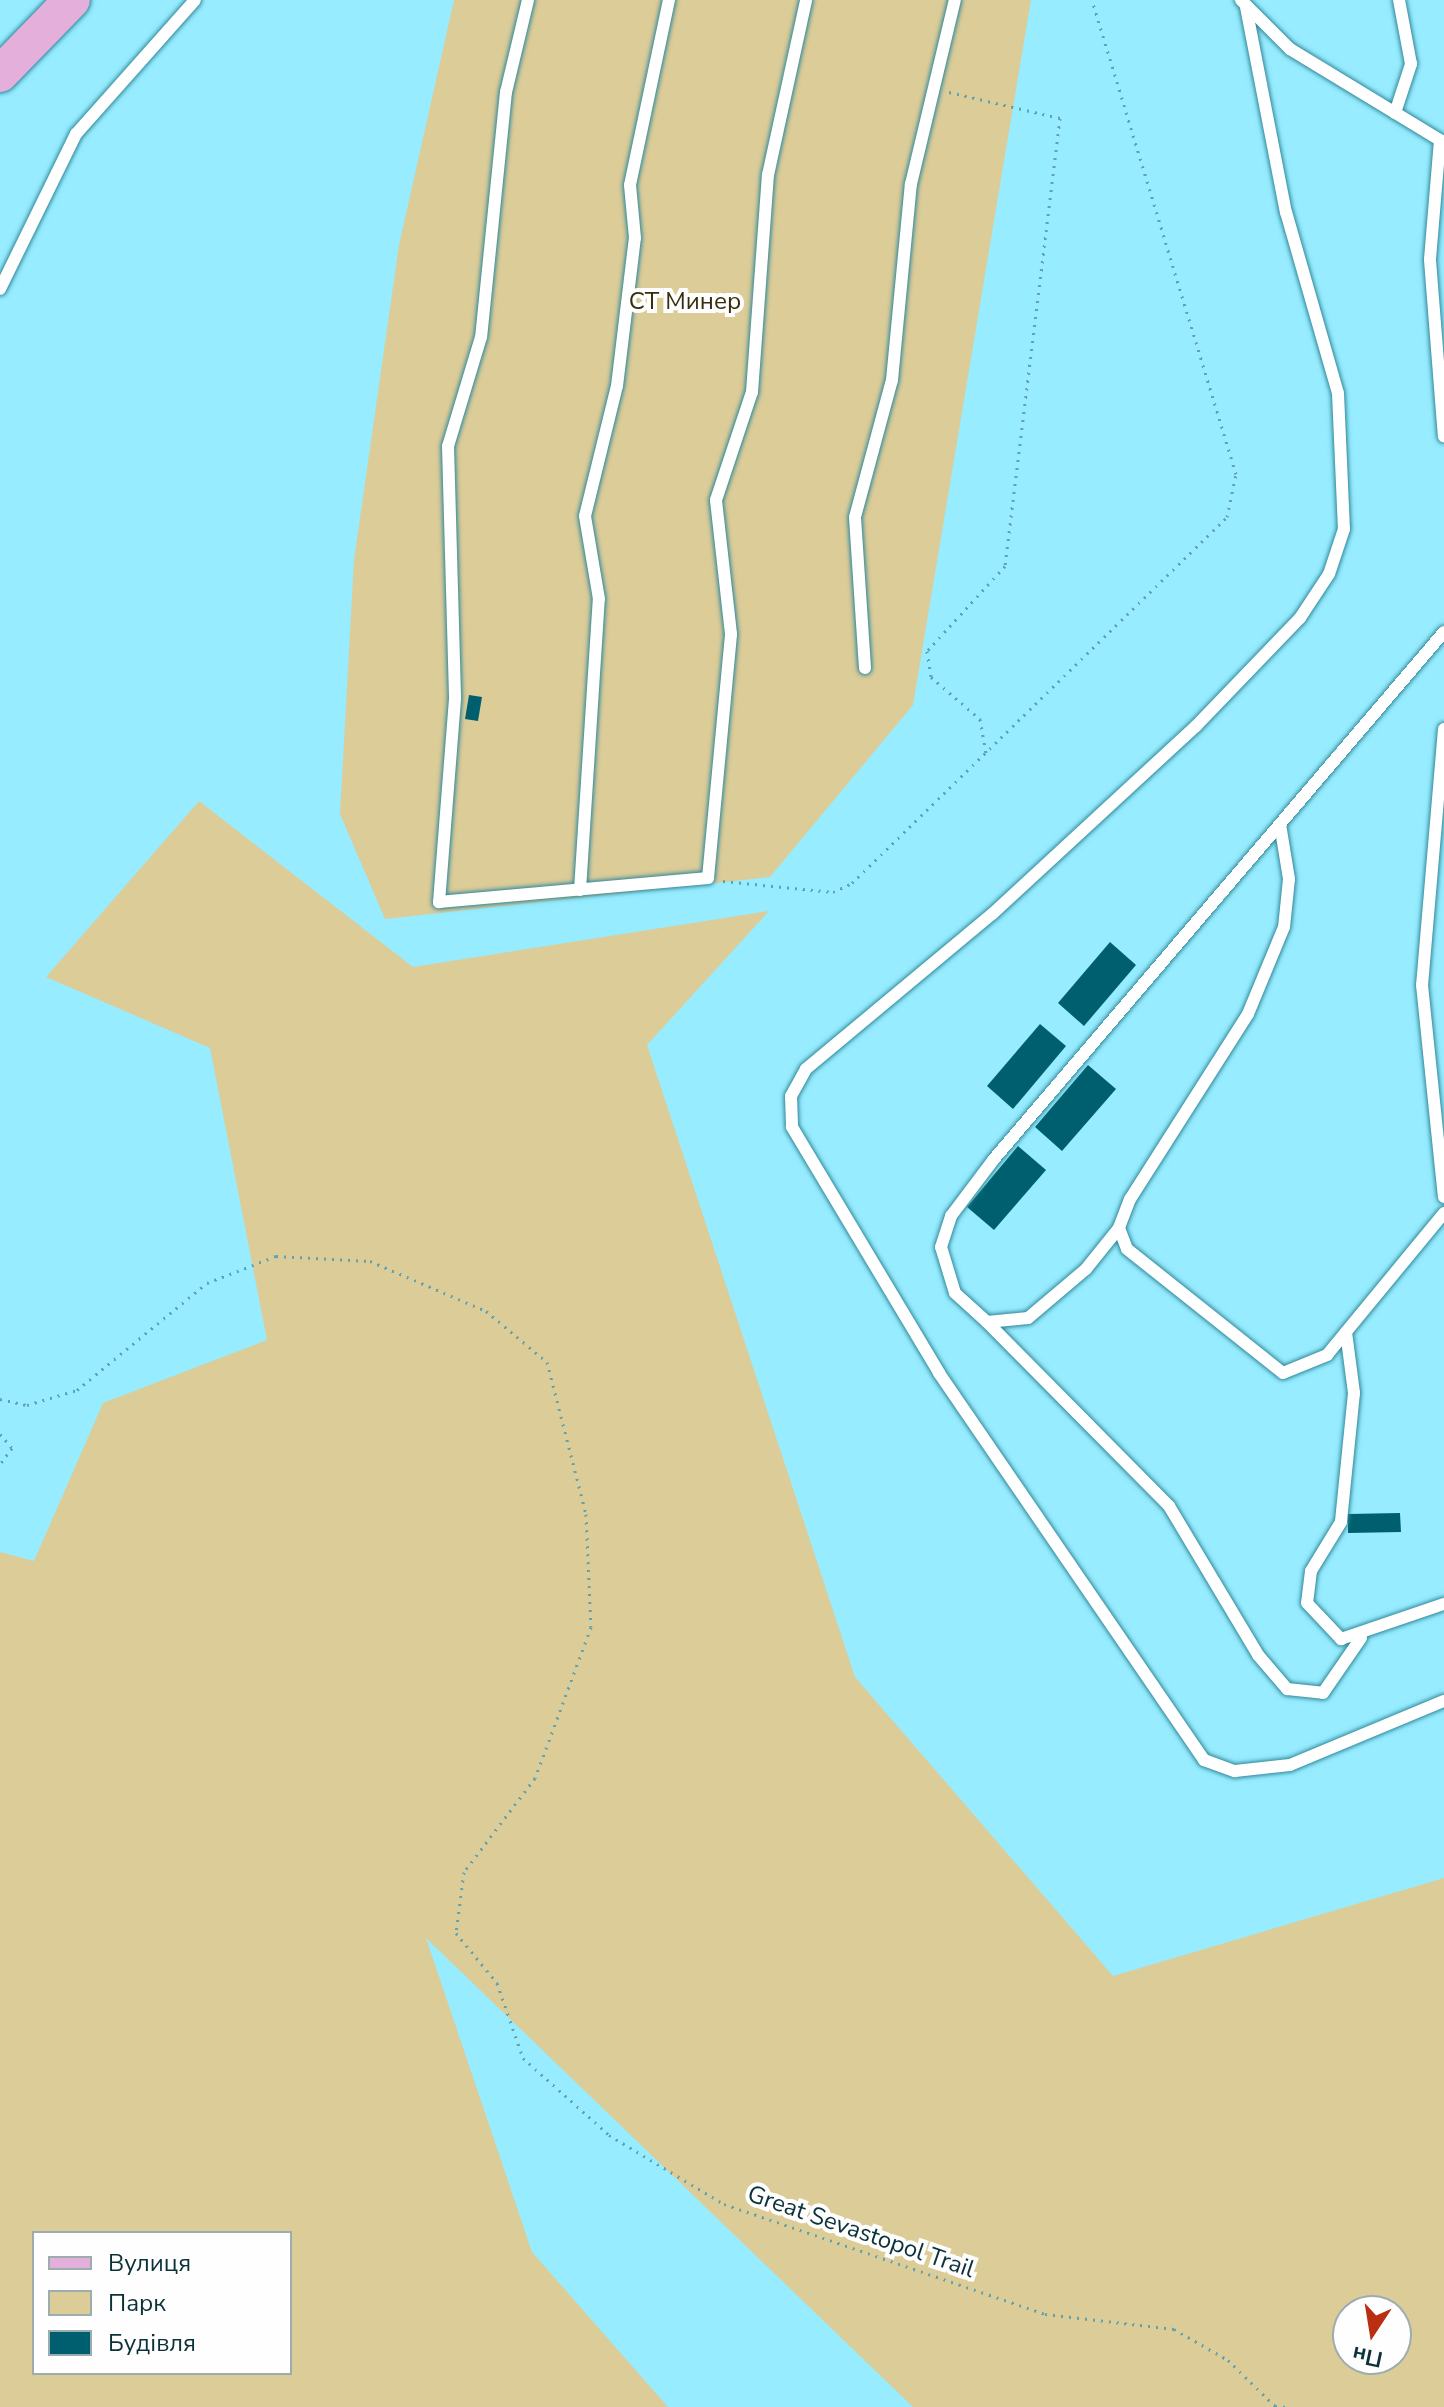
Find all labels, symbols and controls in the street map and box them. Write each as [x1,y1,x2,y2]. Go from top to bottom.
park label: СТ Минер [629,288,741,316]
street label: Great Sevastopol Trail [744,2180,978,2284]
legend [32,2231,292,2375]
text: Вулиця [108,2247,191,2279]
text: Парк [108,2287,166,2319]
north arrow [1332,2295,1412,2375]
text: Будівля [108,2327,196,2359]
text: Пн [1350,2339,1385,2374]

